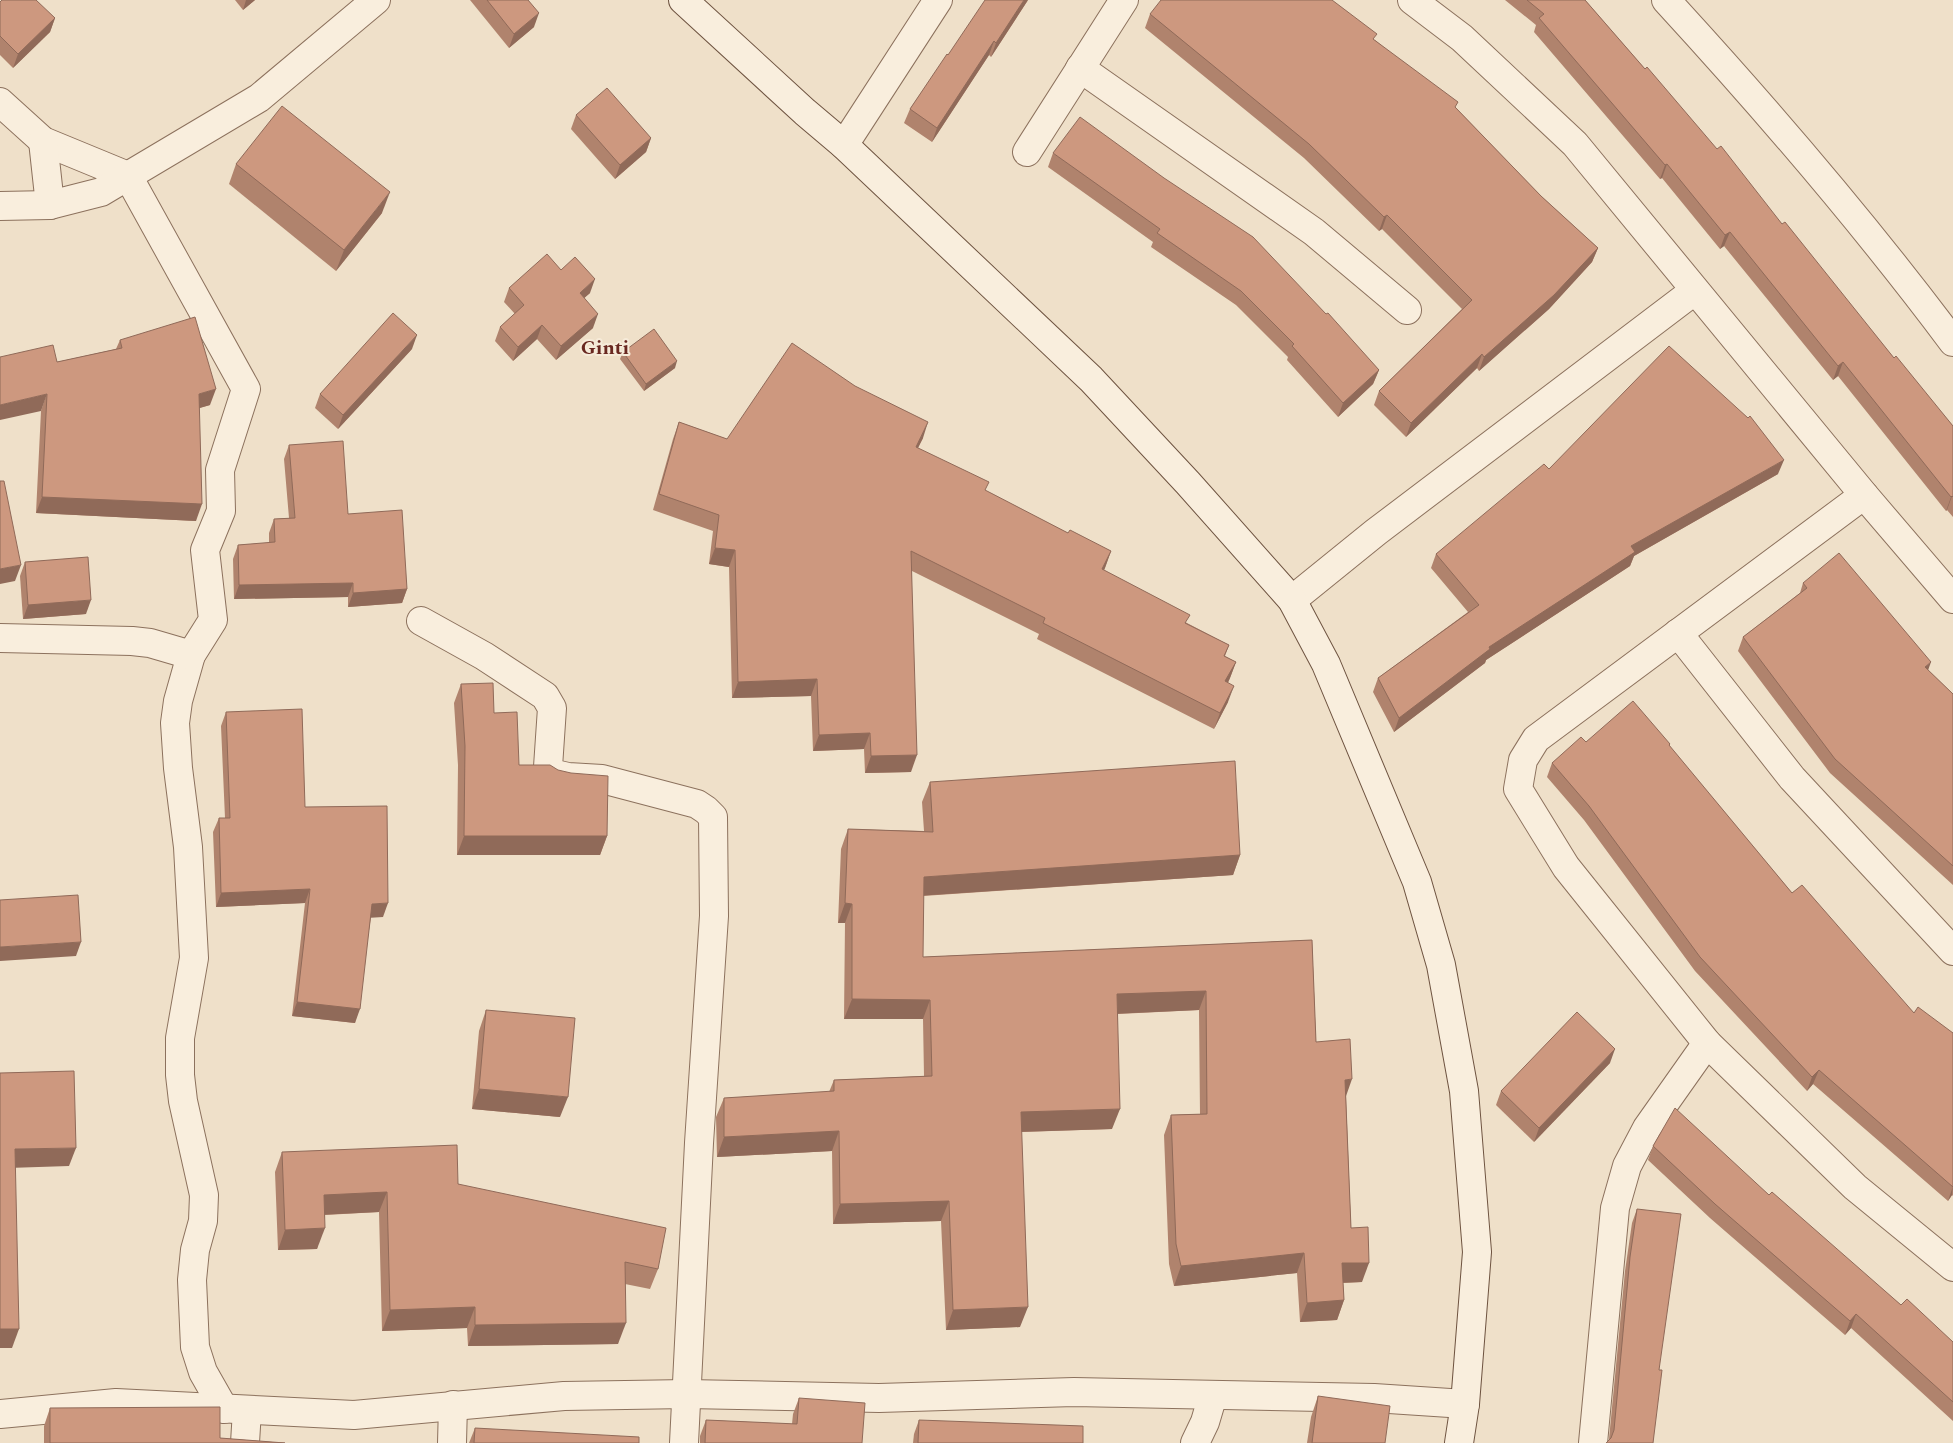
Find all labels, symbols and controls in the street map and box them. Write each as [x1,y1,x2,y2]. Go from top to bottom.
district label: Ginti [581,333,629,363]

